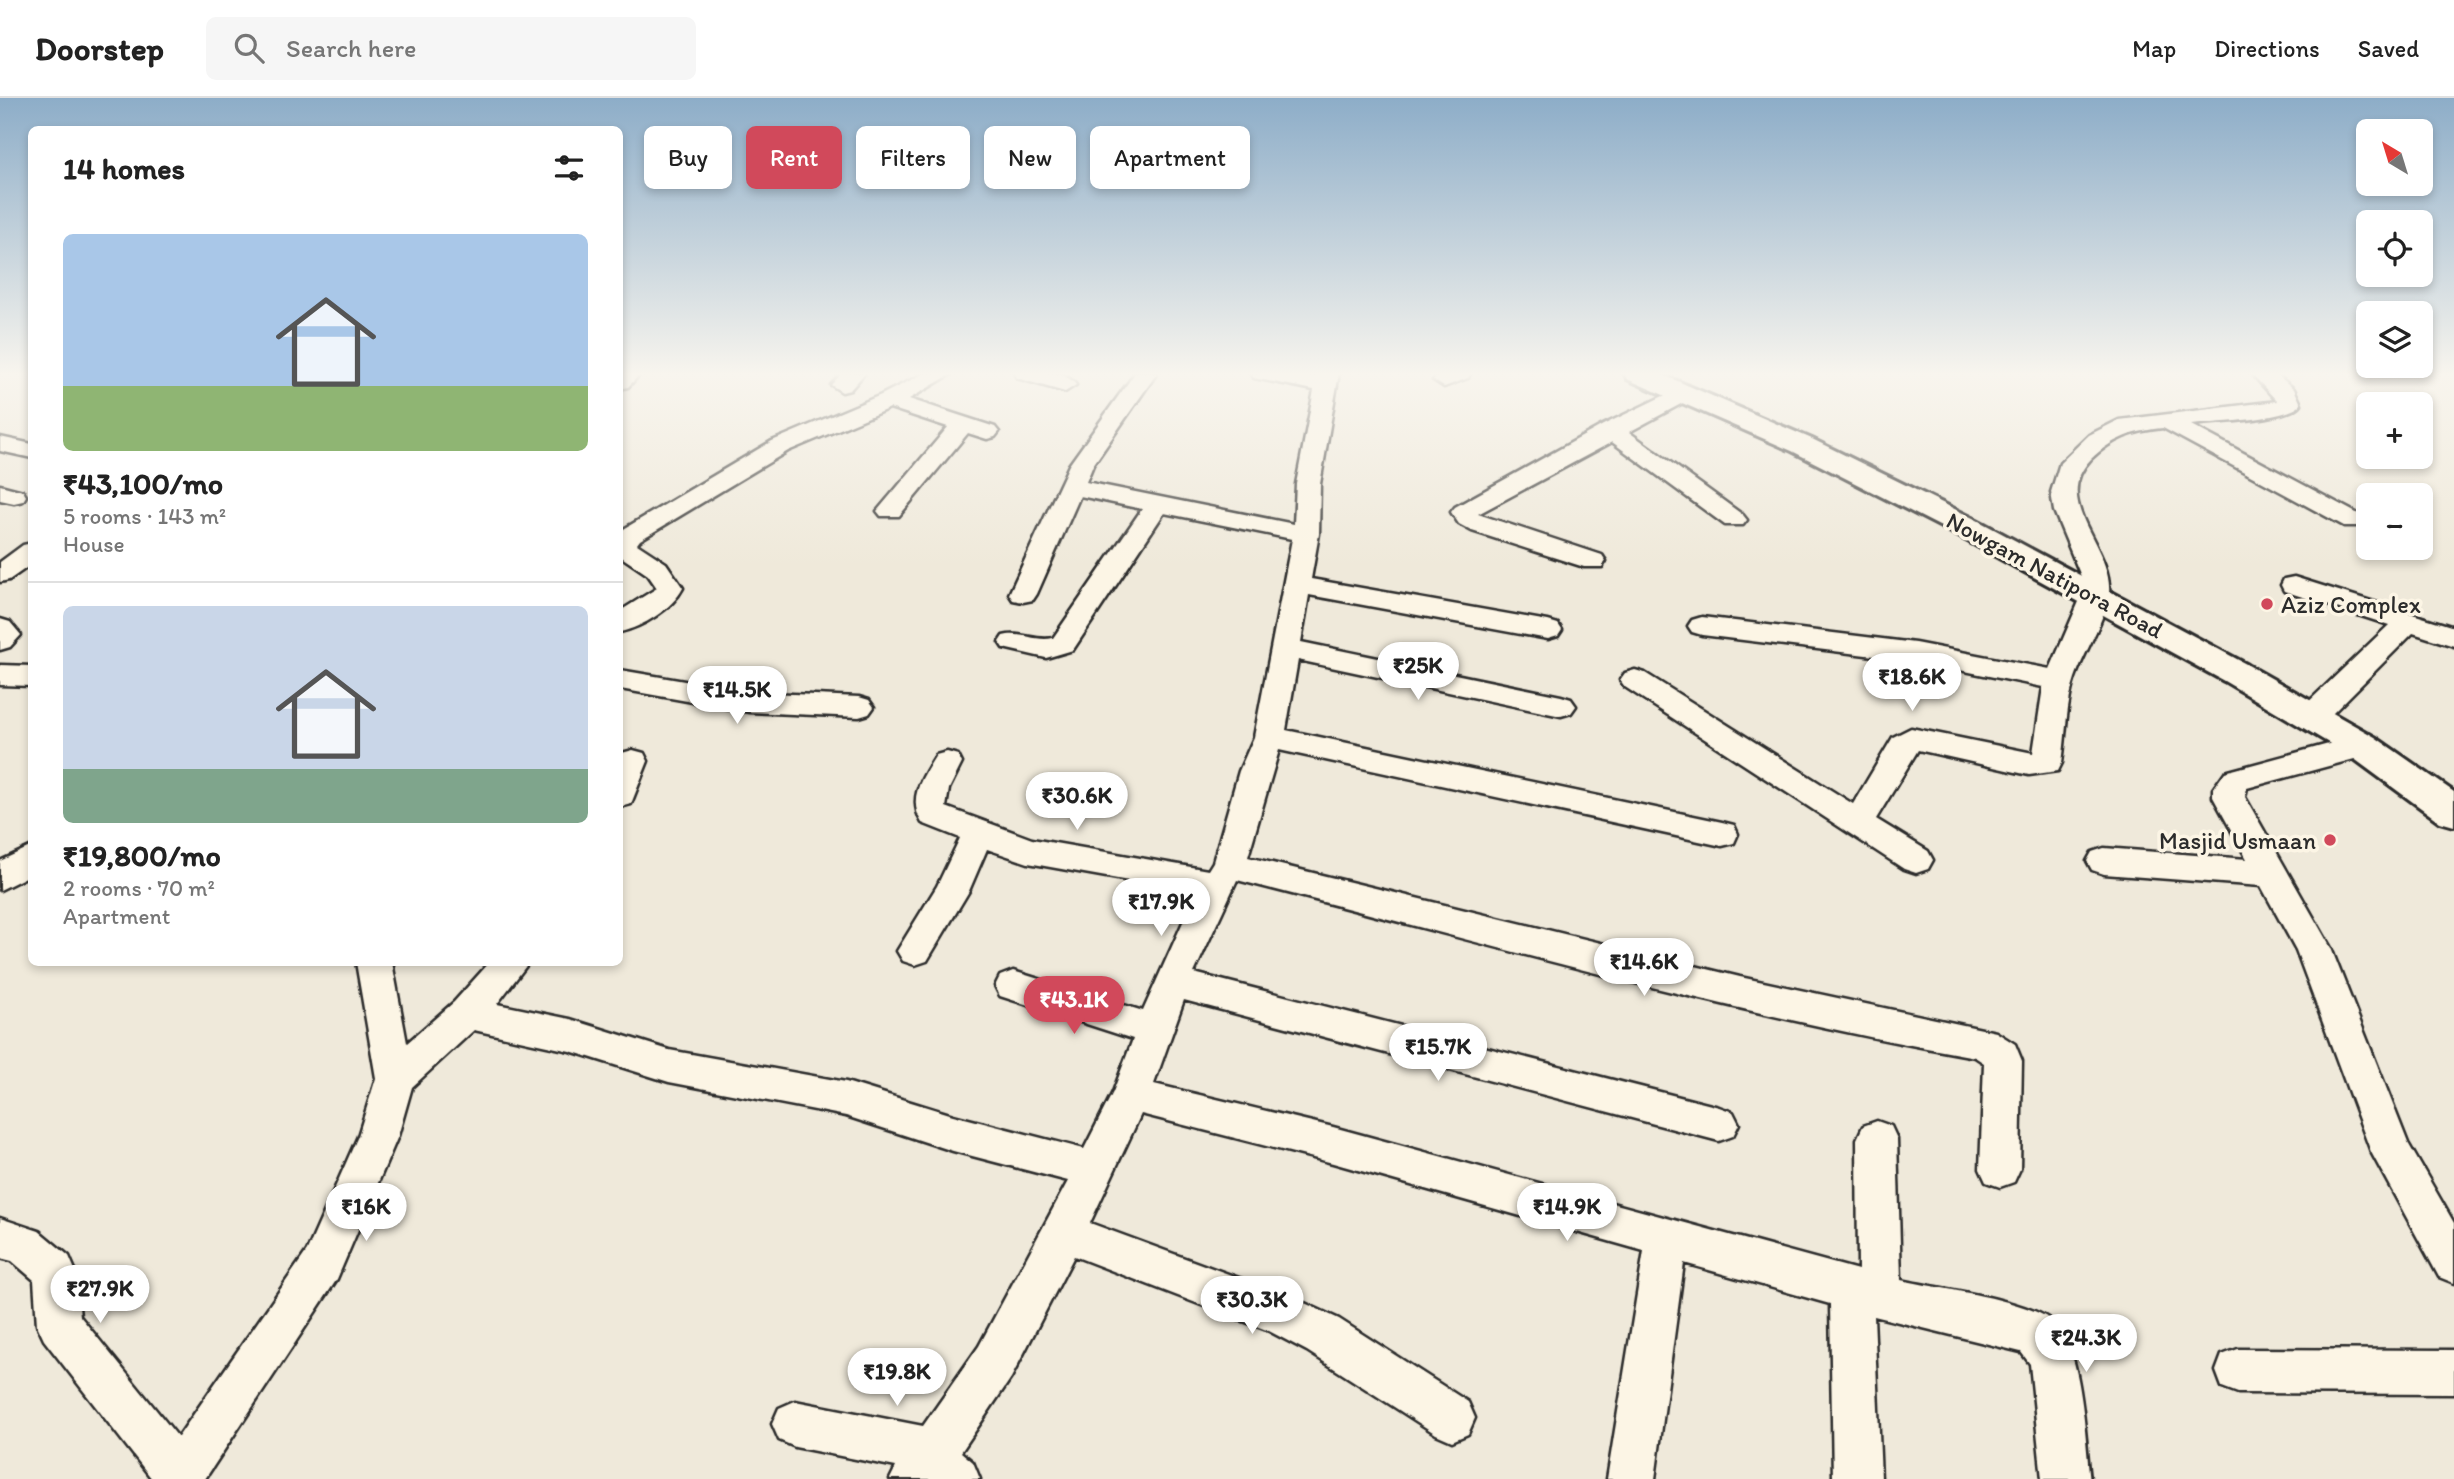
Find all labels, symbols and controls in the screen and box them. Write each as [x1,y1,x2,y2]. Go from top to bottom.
search box [206,17,696,80]
text: Doorstep [35,29,164,68]
icon: search [230,29,268,67]
text: Search here [286,32,416,64]
text: Map [2132,34,2176,63]
text: Directions [2214,34,2320,63]
text: Saved [2358,34,2419,63]
north arrow [2356,119,2432,196]
map controls [2356,119,2433,560]
chip: Buy [644,126,732,189]
chip: Rent [746,126,842,189]
chip: Filters [856,126,970,189]
chip: New [984,126,1076,189]
chip: Apartment [1090,126,1250,189]
icon: filters [550,149,588,187]
text: 14 homes [63,150,185,187]
button: locate [2356,210,2433,287]
icon: home [263,279,389,405]
button: layers [2356,301,2433,378]
button: + [2356,392,2433,469]
text: ₹43,100/mo [63,465,223,502]
button: − [2356,483,2433,560]
text: 5 rooms · 143 m² [63,502,226,530]
street label: Nowgam Natipora Road [1942,506,2168,644]
text: House [63,530,125,558]
place label: Aziz Complex [2281,590,2421,619]
marker: Aziz Complex [2259,596,2275,612]
pin: ₹25K [1377,642,1459,702]
icon: home [263,651,389,777]
text: ₹25K [1393,651,1443,679]
pin: ₹18.6K [1855,654,1969,713]
text: ₹18.6K [1878,662,1946,690]
pin: ₹14.5K [680,666,794,726]
text: ₹14.5K [703,675,771,703]
pin: ₹30.6K [1020,772,1134,832]
text: ₹30.6K [1042,781,1112,809]
place label: Masjid Usmaan [2159,826,2316,855]
marker: Masjid Usmaan [2322,832,2338,848]
text: ₹19,800/mo [63,837,221,874]
text: 2 rooms · 70 m² [63,874,215,902]
pin: ₹17.9K [1104,878,1218,938]
text: ₹17.9K [1128,887,1194,915]
text: Apartment [63,902,170,930]
pin: ₹14.6K [1587,939,1701,998]
text: ₹14.6K [1610,947,1678,975]
pin: ₹43.1K [1017,976,1131,1036]
text: ₹43.1K [1040,985,1108,1013]
pin: ₹15.7K [1381,1024,1495,1083]
text: ₹15.7K [1405,1032,1471,1060]
pin: ₹16K [325,1184,407,1243]
pin: ₹14.9K [1510,1184,1624,1243]
text: ₹16K [342,1192,390,1220]
text: ₹14.9K [1533,1192,1601,1220]
pin: ₹27.9K [43,1266,157,1325]
text: ₹27.9K [66,1274,134,1302]
pin: ₹30.3K [1195,1276,1309,1336]
text: ₹30.3K [1217,1285,1287,1313]
pin: ₹24.3K [2029,1314,2143,1374]
text: ₹24.3K [2051,1323,2121,1351]
pin: ₹19.8K [840,1348,954,1408]
text: ₹19.8K [864,1357,930,1385]

